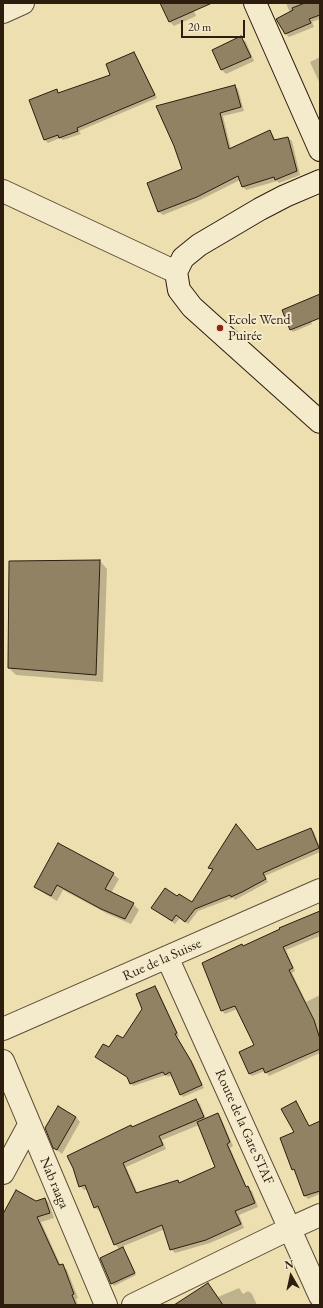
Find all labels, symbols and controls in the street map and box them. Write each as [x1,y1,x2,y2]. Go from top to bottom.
scale bar [183,12,247,38]
text: 20 m [188,19,211,35]
place label: Ecole Wend Puirée [228,312,291,344]
marker: Ecole Wend Puirée [215,323,225,333]
street label: Rue de la Suisse [120,935,204,985]
street label: Route de la Gare STAF [211,1067,277,1187]
street label: Nab raaga [36,1155,72,1211]
north arrow [271,1256,311,1296]
text: N [284,1257,295,1272]

